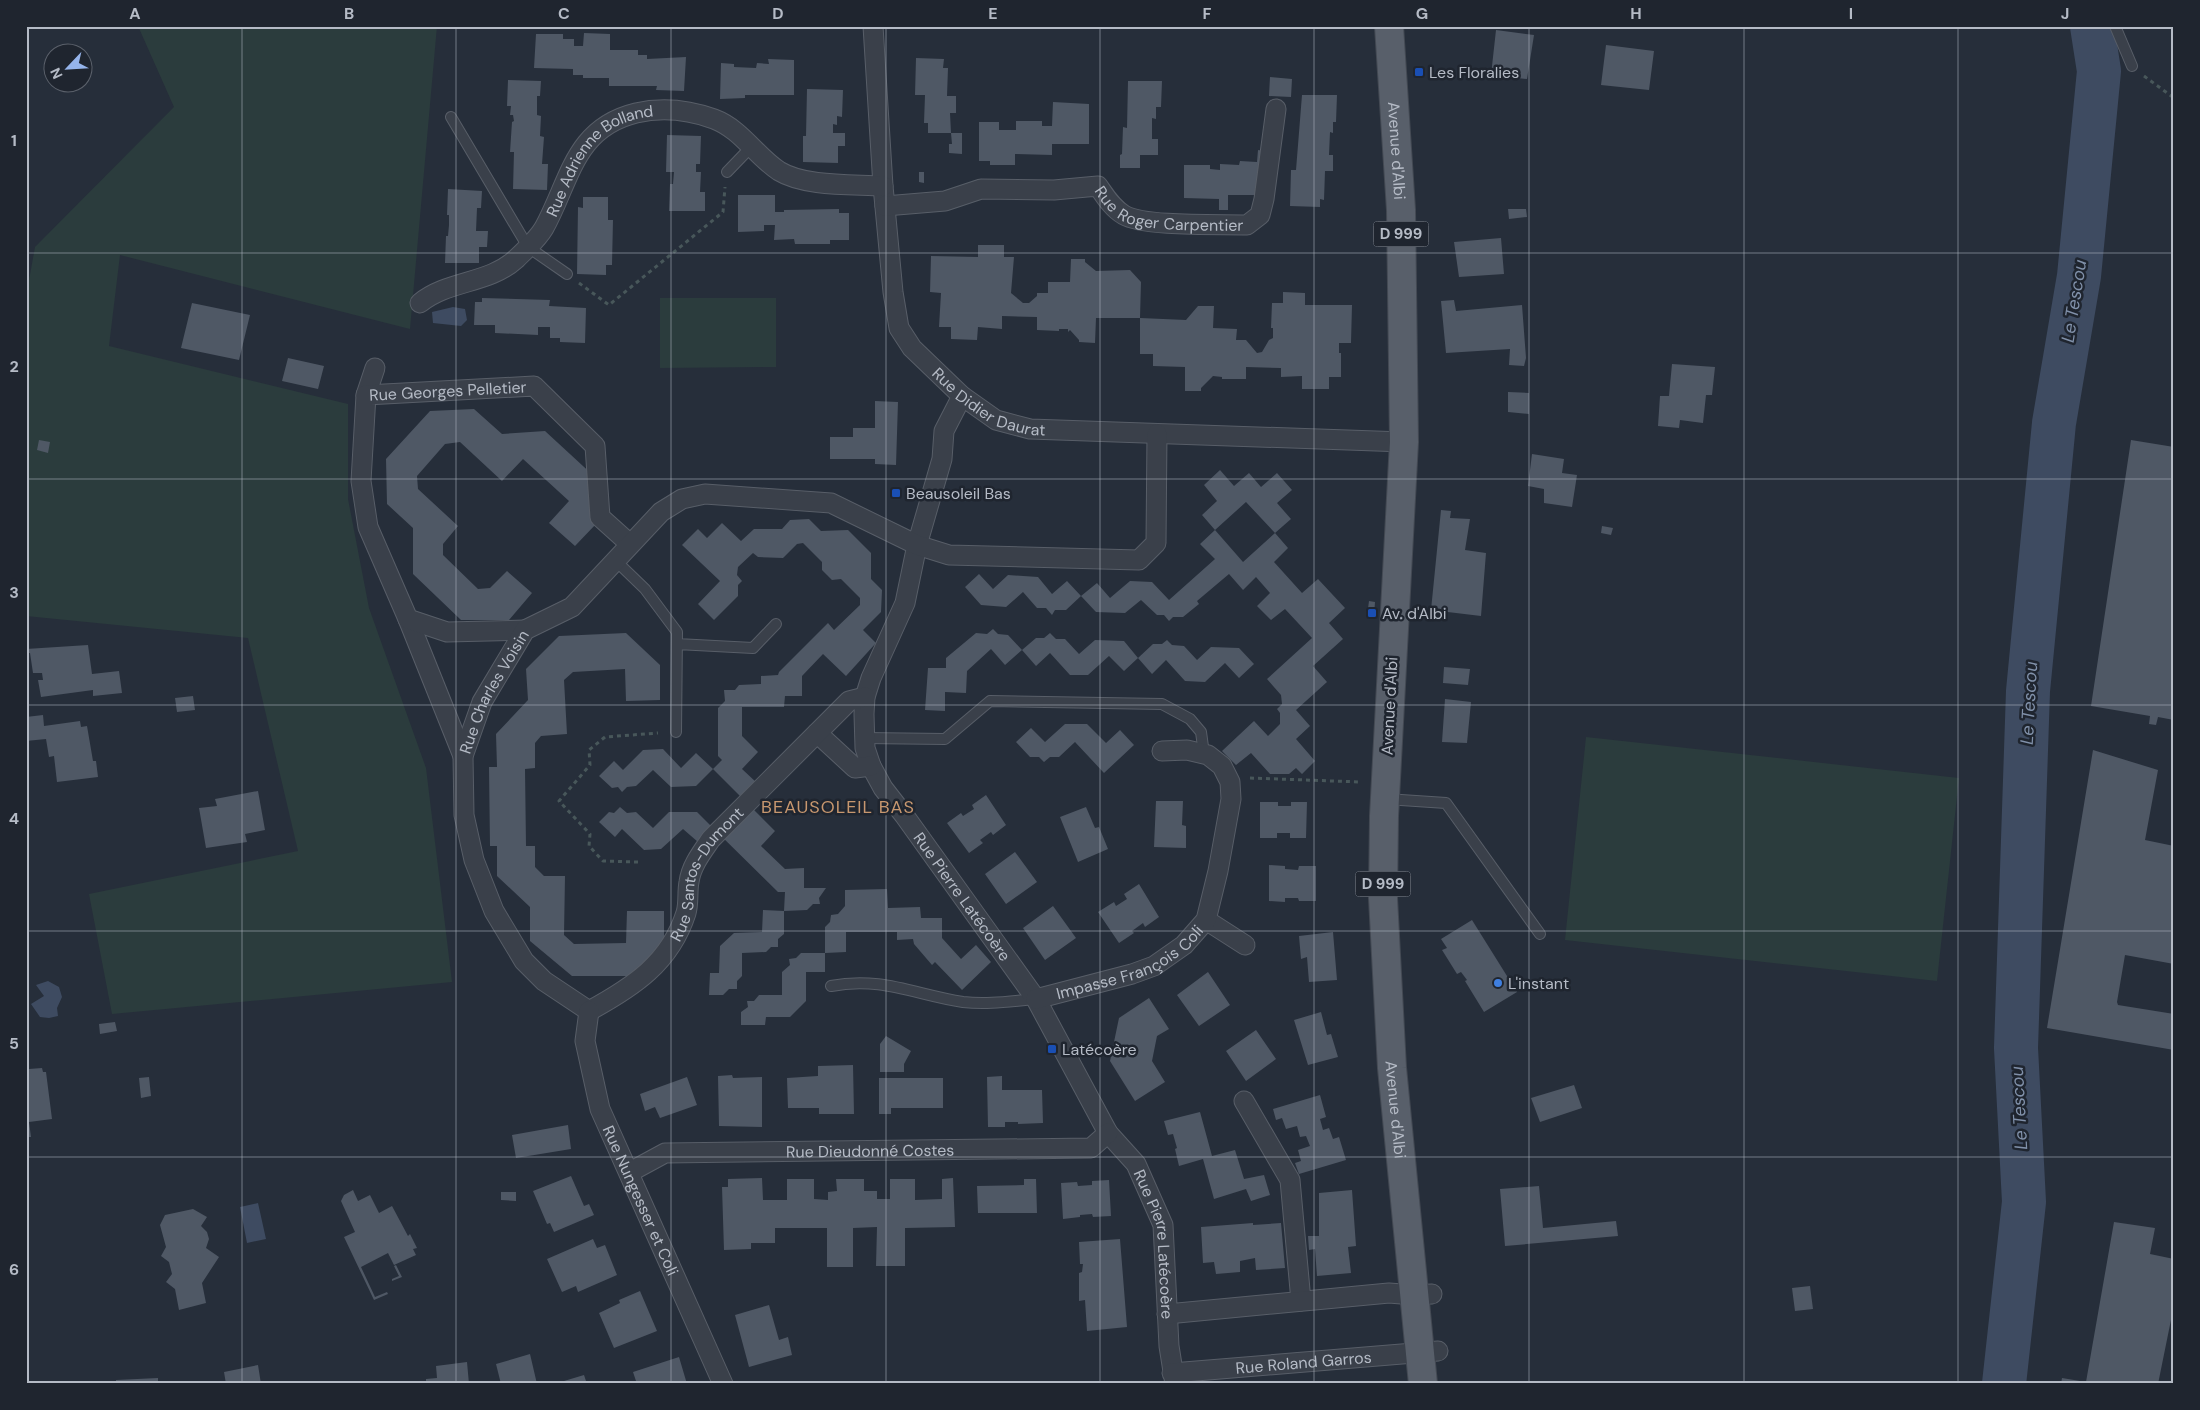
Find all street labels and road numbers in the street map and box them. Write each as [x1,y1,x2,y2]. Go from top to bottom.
street label: Rue Adrienne Bolland [541,100,654,220]
street label: Avenue d'Albi [1383,101,1410,201]
street label: Rue Roger Carpentier [1090,182,1243,236]
road number: D 999 [1374,222,1428,246]
street label: Rue Didier Daurat [927,363,1046,441]
street label: Rue Georges Pelletier [369,376,527,406]
street label: Rue Charles Voisin [455,626,534,757]
street label: Avenue d'Albi [1376,656,1403,756]
street label: Rue Santos-Dumont [665,802,748,945]
street label: Rue Pierre Latécoère [909,828,1015,965]
road number: D 999 [1356,872,1410,896]
street label: Impasse François Coli [1054,921,1208,1004]
street label: Avenue d'Albi [1381,1060,1411,1160]
street label: Rue Nungesser et Coli [598,1122,683,1279]
street label: Rue Dieudonné Costes [786,1140,954,1163]
street label: Rue Pierre Latécoère [1129,1166,1178,1319]
street label: Rue Roland Garros [1235,1347,1372,1379]

